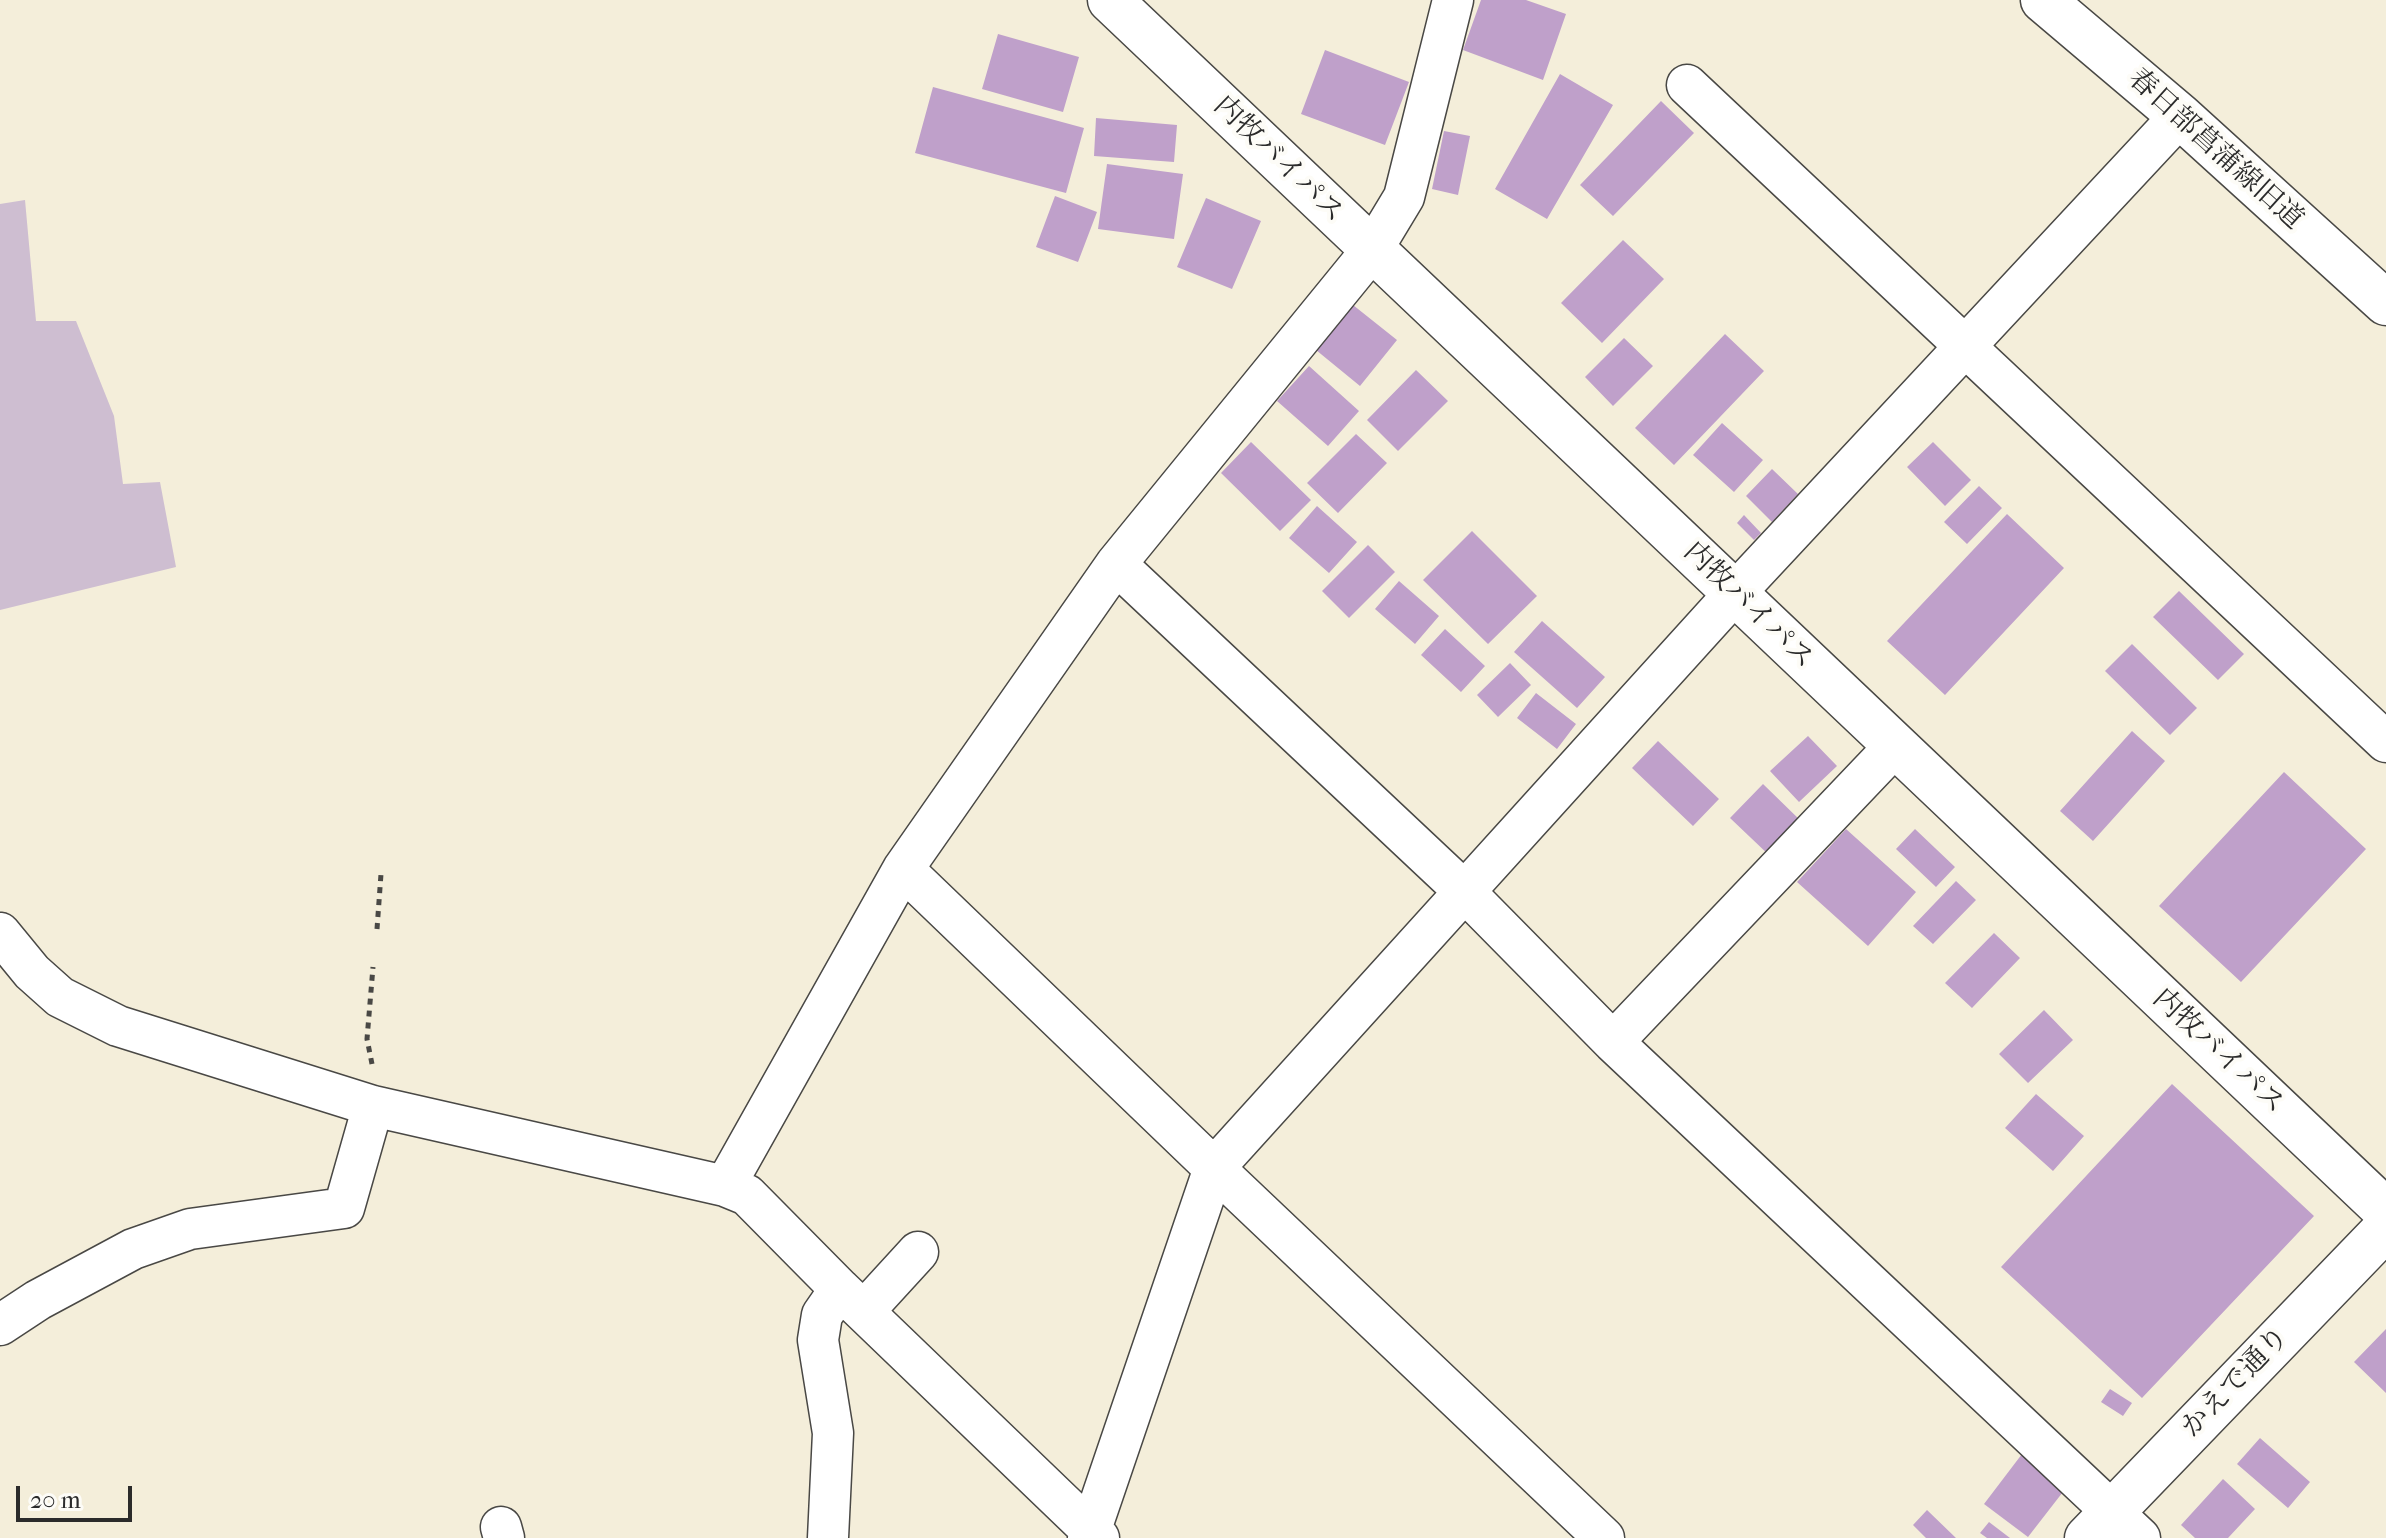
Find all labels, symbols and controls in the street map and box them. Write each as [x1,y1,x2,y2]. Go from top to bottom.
street label: 春日部菖蒲線旧道 [2121,63,2309,237]
street label: 内牧バイパス [1206,90,1350,230]
street label: 内牧バイパス [1676,536,1820,676]
street label: 内牧バイパス [2145,982,2291,1122]
street label: かえで通り [2175,1321,2297,1445]
scale bar [20,1470,136,1520]
text: 20 m [30,1486,81,1514]

